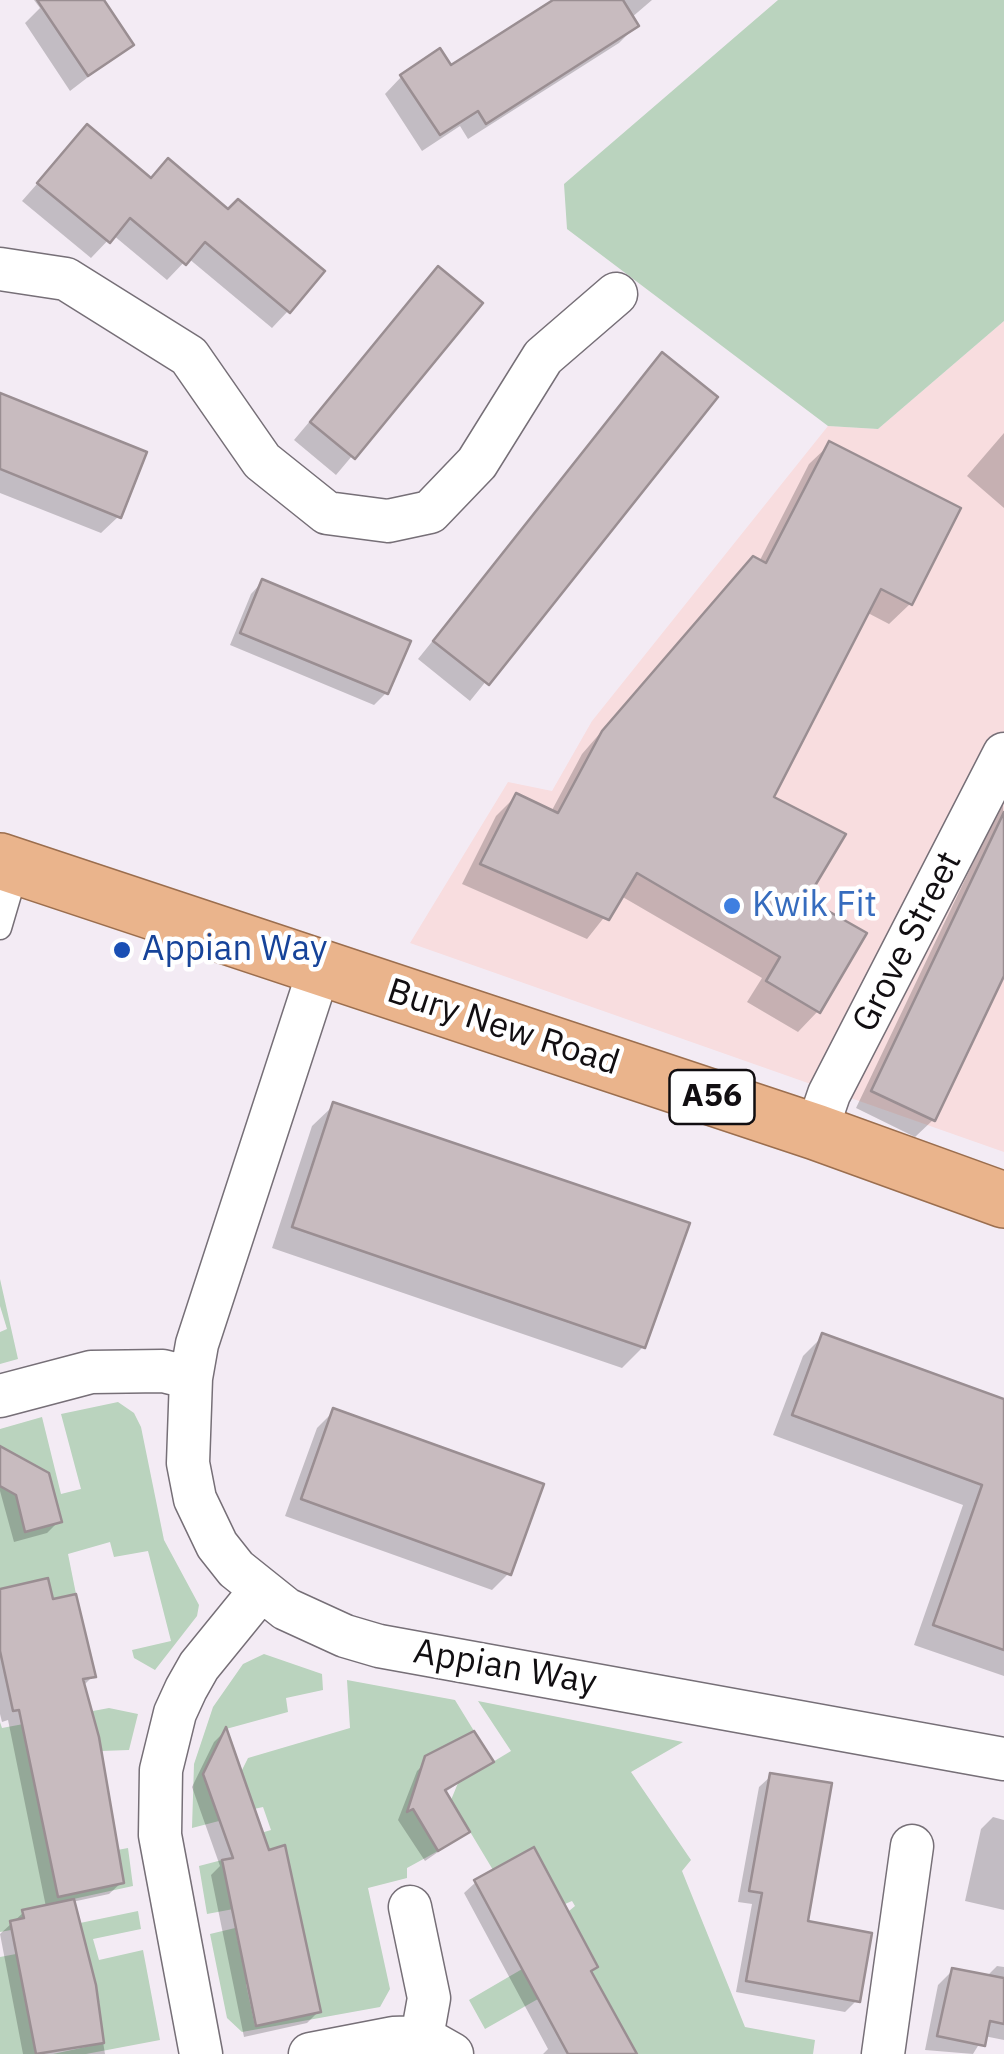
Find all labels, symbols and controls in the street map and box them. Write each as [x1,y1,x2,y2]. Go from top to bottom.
street label: Grove Street [845,845,971,1039]
place label: Kwik Fit [752,885,877,927]
marker: Kwik Fit [721,895,743,917]
place label: Appian Way [142,929,327,971]
marker: Appian Way [111,939,133,961]
street label: Bury New Road [382,971,624,1085]
road number: A56 [670,1070,754,1124]
street label: Appian Way [410,1631,600,1705]

